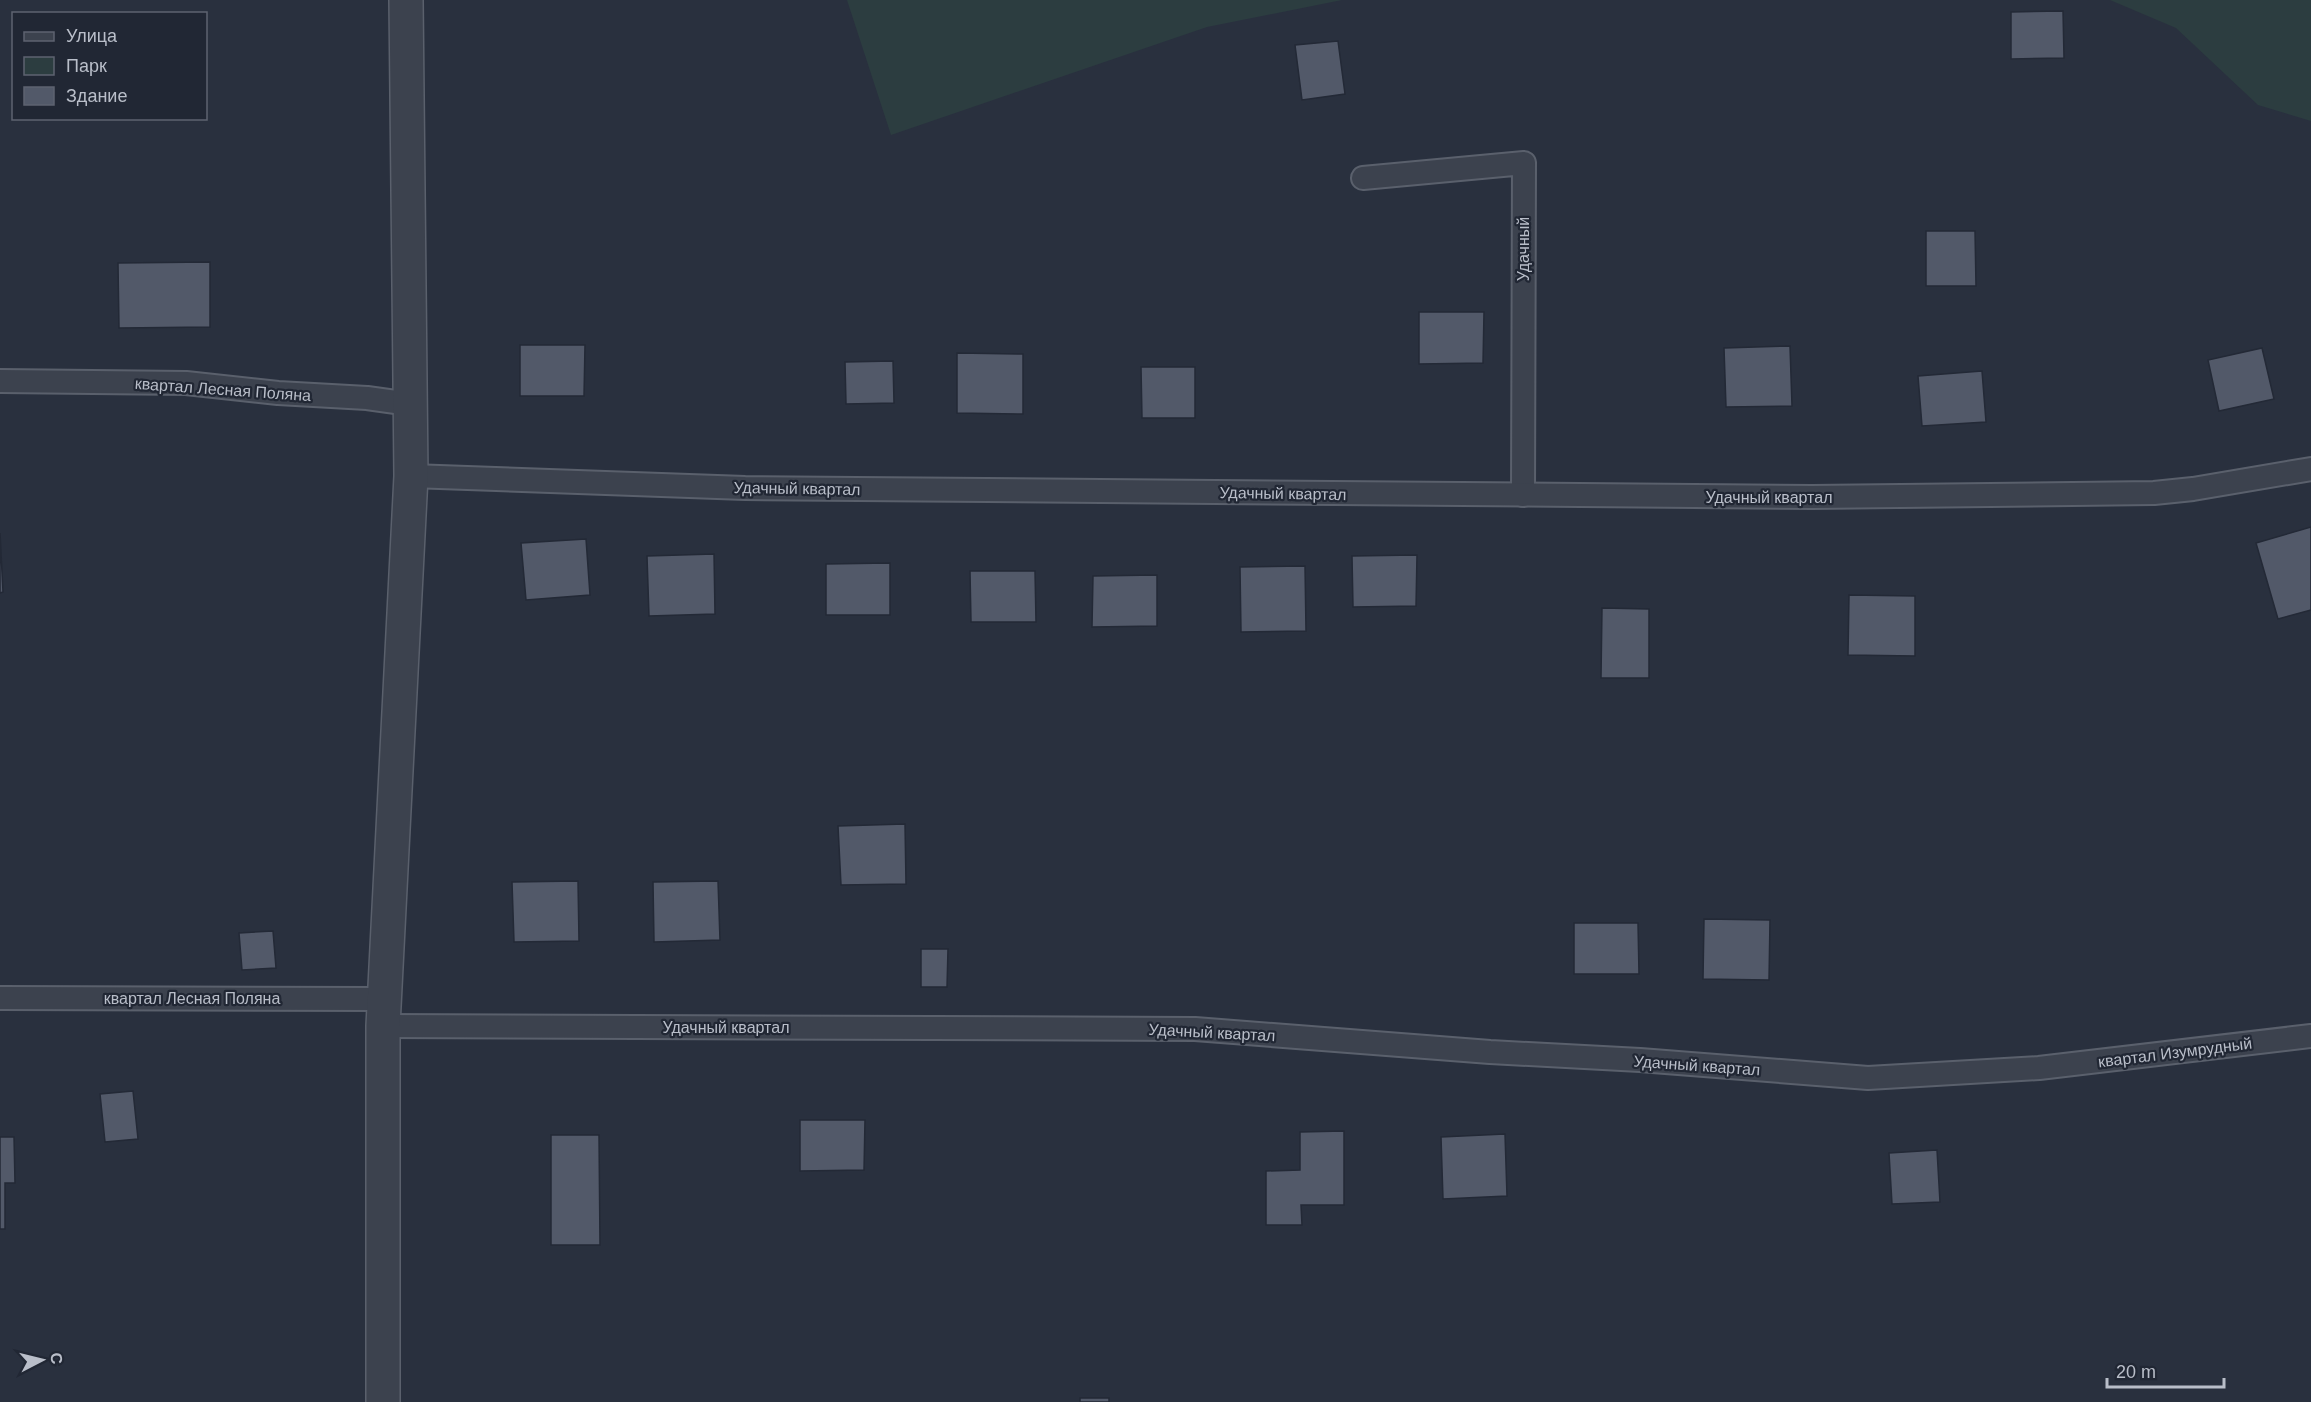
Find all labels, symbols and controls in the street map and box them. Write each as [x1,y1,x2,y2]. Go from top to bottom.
legend [12,12,207,120]
text: Улица [66,26,118,46]
text: Парк [66,56,107,76]
text: Здание [66,86,127,106]
street label: Удачный [1515,217,1532,281]
street label: квартал Лесная Поляна [134,375,312,404]
street label: Удачный квартал [733,479,861,498]
street label: Удачный квартал [1219,484,1347,503]
street label: Удачный квартал [1706,489,1833,506]
street label: квартал Лесная Поляна [104,990,280,1007]
street label: Удачный квартал [663,1019,790,1036]
street label: Удачный квартал [1148,1021,1276,1044]
street label: квартал Изумрудный [2097,1035,2253,1070]
street label: Удачный квартал [1633,1053,1761,1078]
north arrow [12,1330,72,1390]
text: С [47,1351,66,1365]
scale bar [2107,1351,2224,1389]
text: 20 m [2116,1362,2156,1382]

